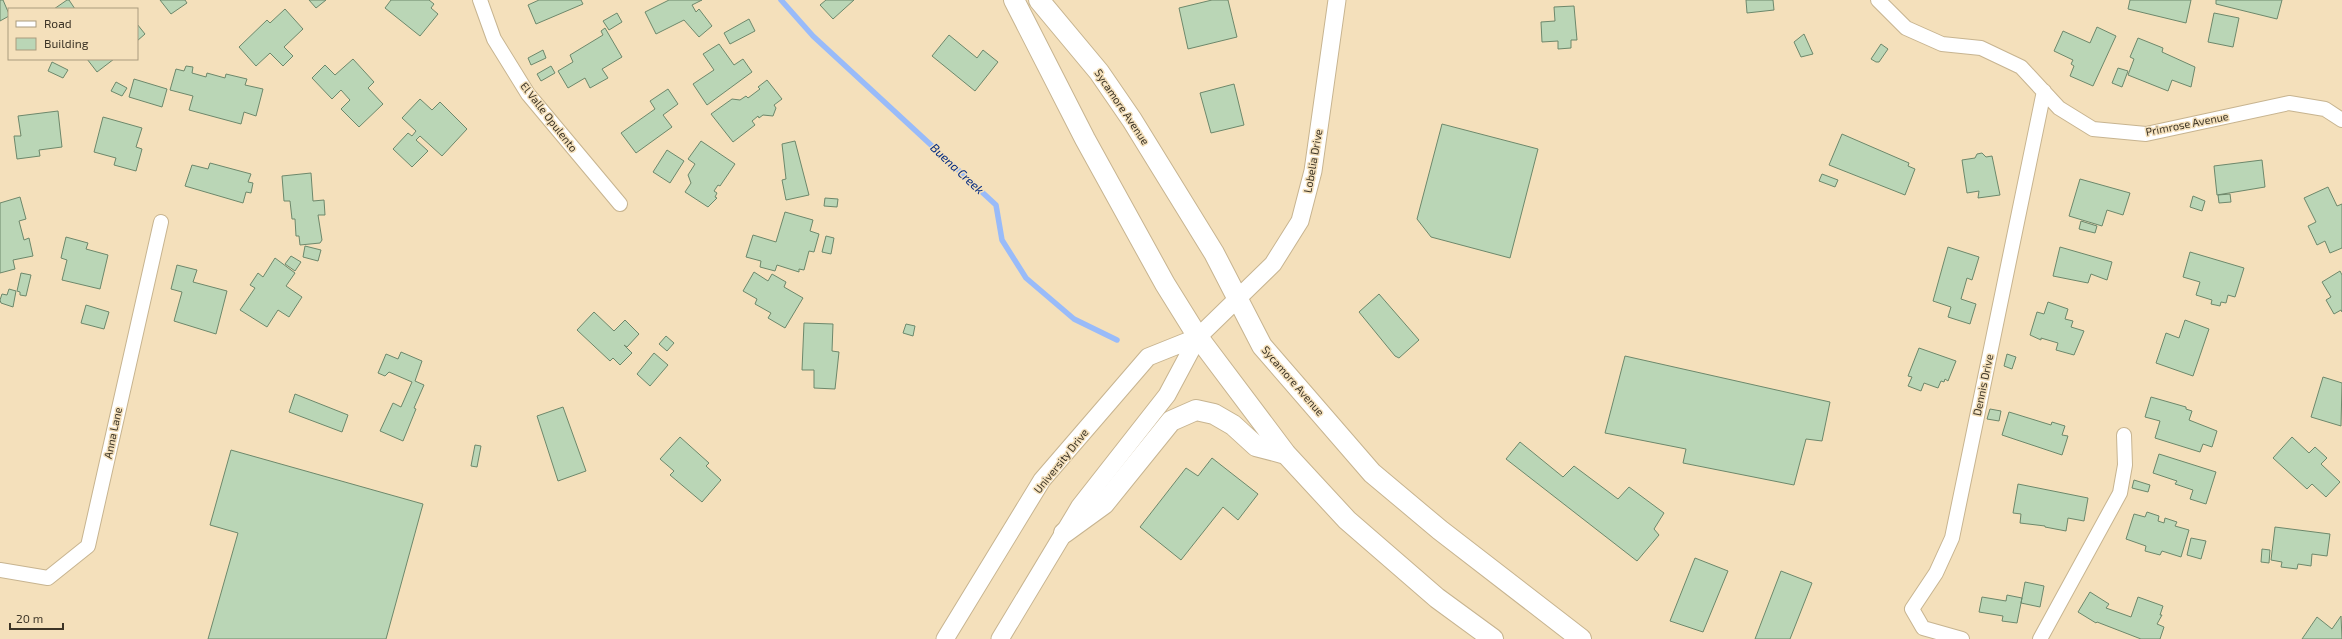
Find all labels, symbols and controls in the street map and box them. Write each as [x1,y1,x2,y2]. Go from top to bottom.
legend [8,8,138,60]
text: Road [44,16,72,30]
text: Building [44,36,89,50]
street label: Sycamore Avenue [1092,66,1153,147]
street label: El Valle Opulento [518,79,581,154]
street label: Primrose Avenue [2144,109,2230,138]
street label: Lobelia Drive [1300,128,1325,194]
water label: Buena Creek [928,140,987,196]
street label: Sycamore Avenue [1259,343,1327,418]
street label: Dennis Drive [1970,353,1995,417]
street label: Anna Lane [101,406,124,460]
street label: University Drive [1031,426,1091,496]
scale bar [10,605,63,631]
text: 20 m [16,611,43,625]

